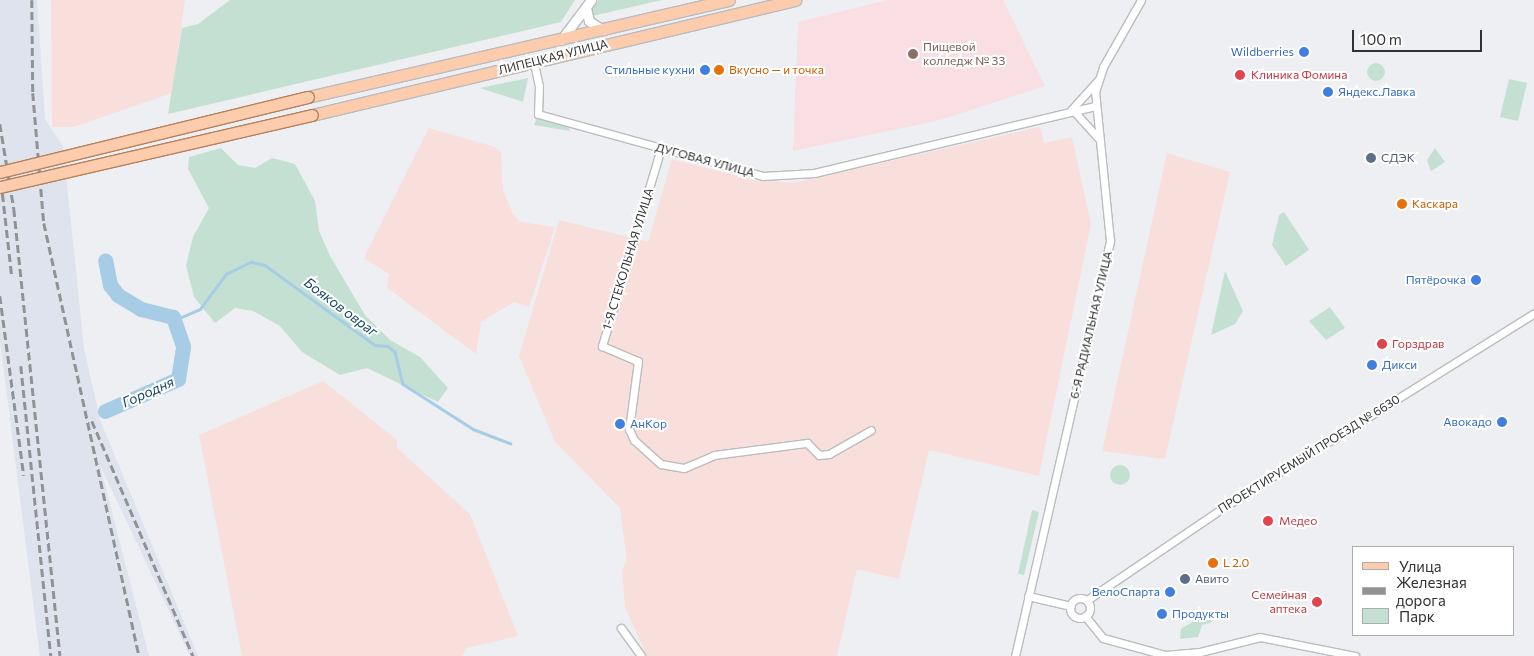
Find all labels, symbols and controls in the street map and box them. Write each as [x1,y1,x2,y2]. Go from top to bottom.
scale bar [1354,20,1484,52]
text: 100 m [1360,30,1402,48]
street label: ЛИПЕЦКАЯ УЛИЦА [497,36,609,78]
place label: Пищевой колледж № 33 [923,40,1005,68]
place label: Wildberries [1231,45,1294,59]
marker: Wildberries [1298,46,1310,58]
marker: Пищевой колледж № 33 [907,48,919,60]
place label: Стильные кухни [604,63,695,77]
place label: Вкусно — и точка [729,63,824,77]
marker: Стильные кухни [699,64,711,76]
marker: Вкусно — и точка [713,64,725,76]
marker: Клиника Фомина [1233,68,1247,82]
place label: Клиника Фомина [1251,68,1347,82]
place label: Яндекс.Лавка [1338,85,1415,99]
marker: Яндекс.Лавка [1322,86,1334,98]
street label: ДУГОВАЯ УЛИЦА [654,140,756,180]
place label: СДЭК [1381,151,1415,165]
marker: СДЭК [1365,152,1377,164]
street label: 1-Я СТЕКОЛЬНАЯ УЛИЦА [600,186,656,332]
place label: Каскара [1412,197,1458,211]
marker: Каскара [1396,198,1408,210]
street label: 6-Я РАДИАЛЬНАЯ УЛИЦА [1067,250,1115,400]
place label: Пятёрочка [1406,273,1466,287]
water label: Бояков овраг [301,274,381,340]
marker: Пятёрочка [1470,274,1482,286]
place label: Горздрав [1392,337,1444,351]
marker: Горздрав [1376,338,1388,350]
place label: Дикси [1382,358,1417,372]
marker: Дикси [1366,359,1378,371]
water label: Городня [119,373,177,411]
street label: ПРОЕКТИРУЕМЫЙ ПРОЕЗД № 6630 [1215,392,1403,516]
place label: Авокадо [1443,415,1492,429]
marker: Авокадо [1496,416,1508,428]
place label: АнКор [630,417,667,431]
marker: АнКор [614,418,626,430]
marker: Медео [1261,514,1275,528]
place label: Медео [1279,514,1317,528]
legend [1352,546,1514,636]
place label: L 2.0 [1223,556,1249,570]
marker: L 2.0 [1207,557,1219,569]
text: Улица [1399,557,1441,575]
place label: Авито [1195,572,1229,586]
marker: Авито [1179,573,1191,585]
text: Железная дорога [1396,573,1467,609]
place label: ВелоСпарта [1092,585,1160,599]
marker: ВелоСпарта [1164,586,1176,598]
place label: Семейная аптека [1251,588,1307,616]
marker: Семейная аптека [1311,596,1323,608]
place label: Продукты [1172,607,1229,621]
text: Парк [1399,607,1435,625]
marker: Продукты [1156,608,1168,620]

